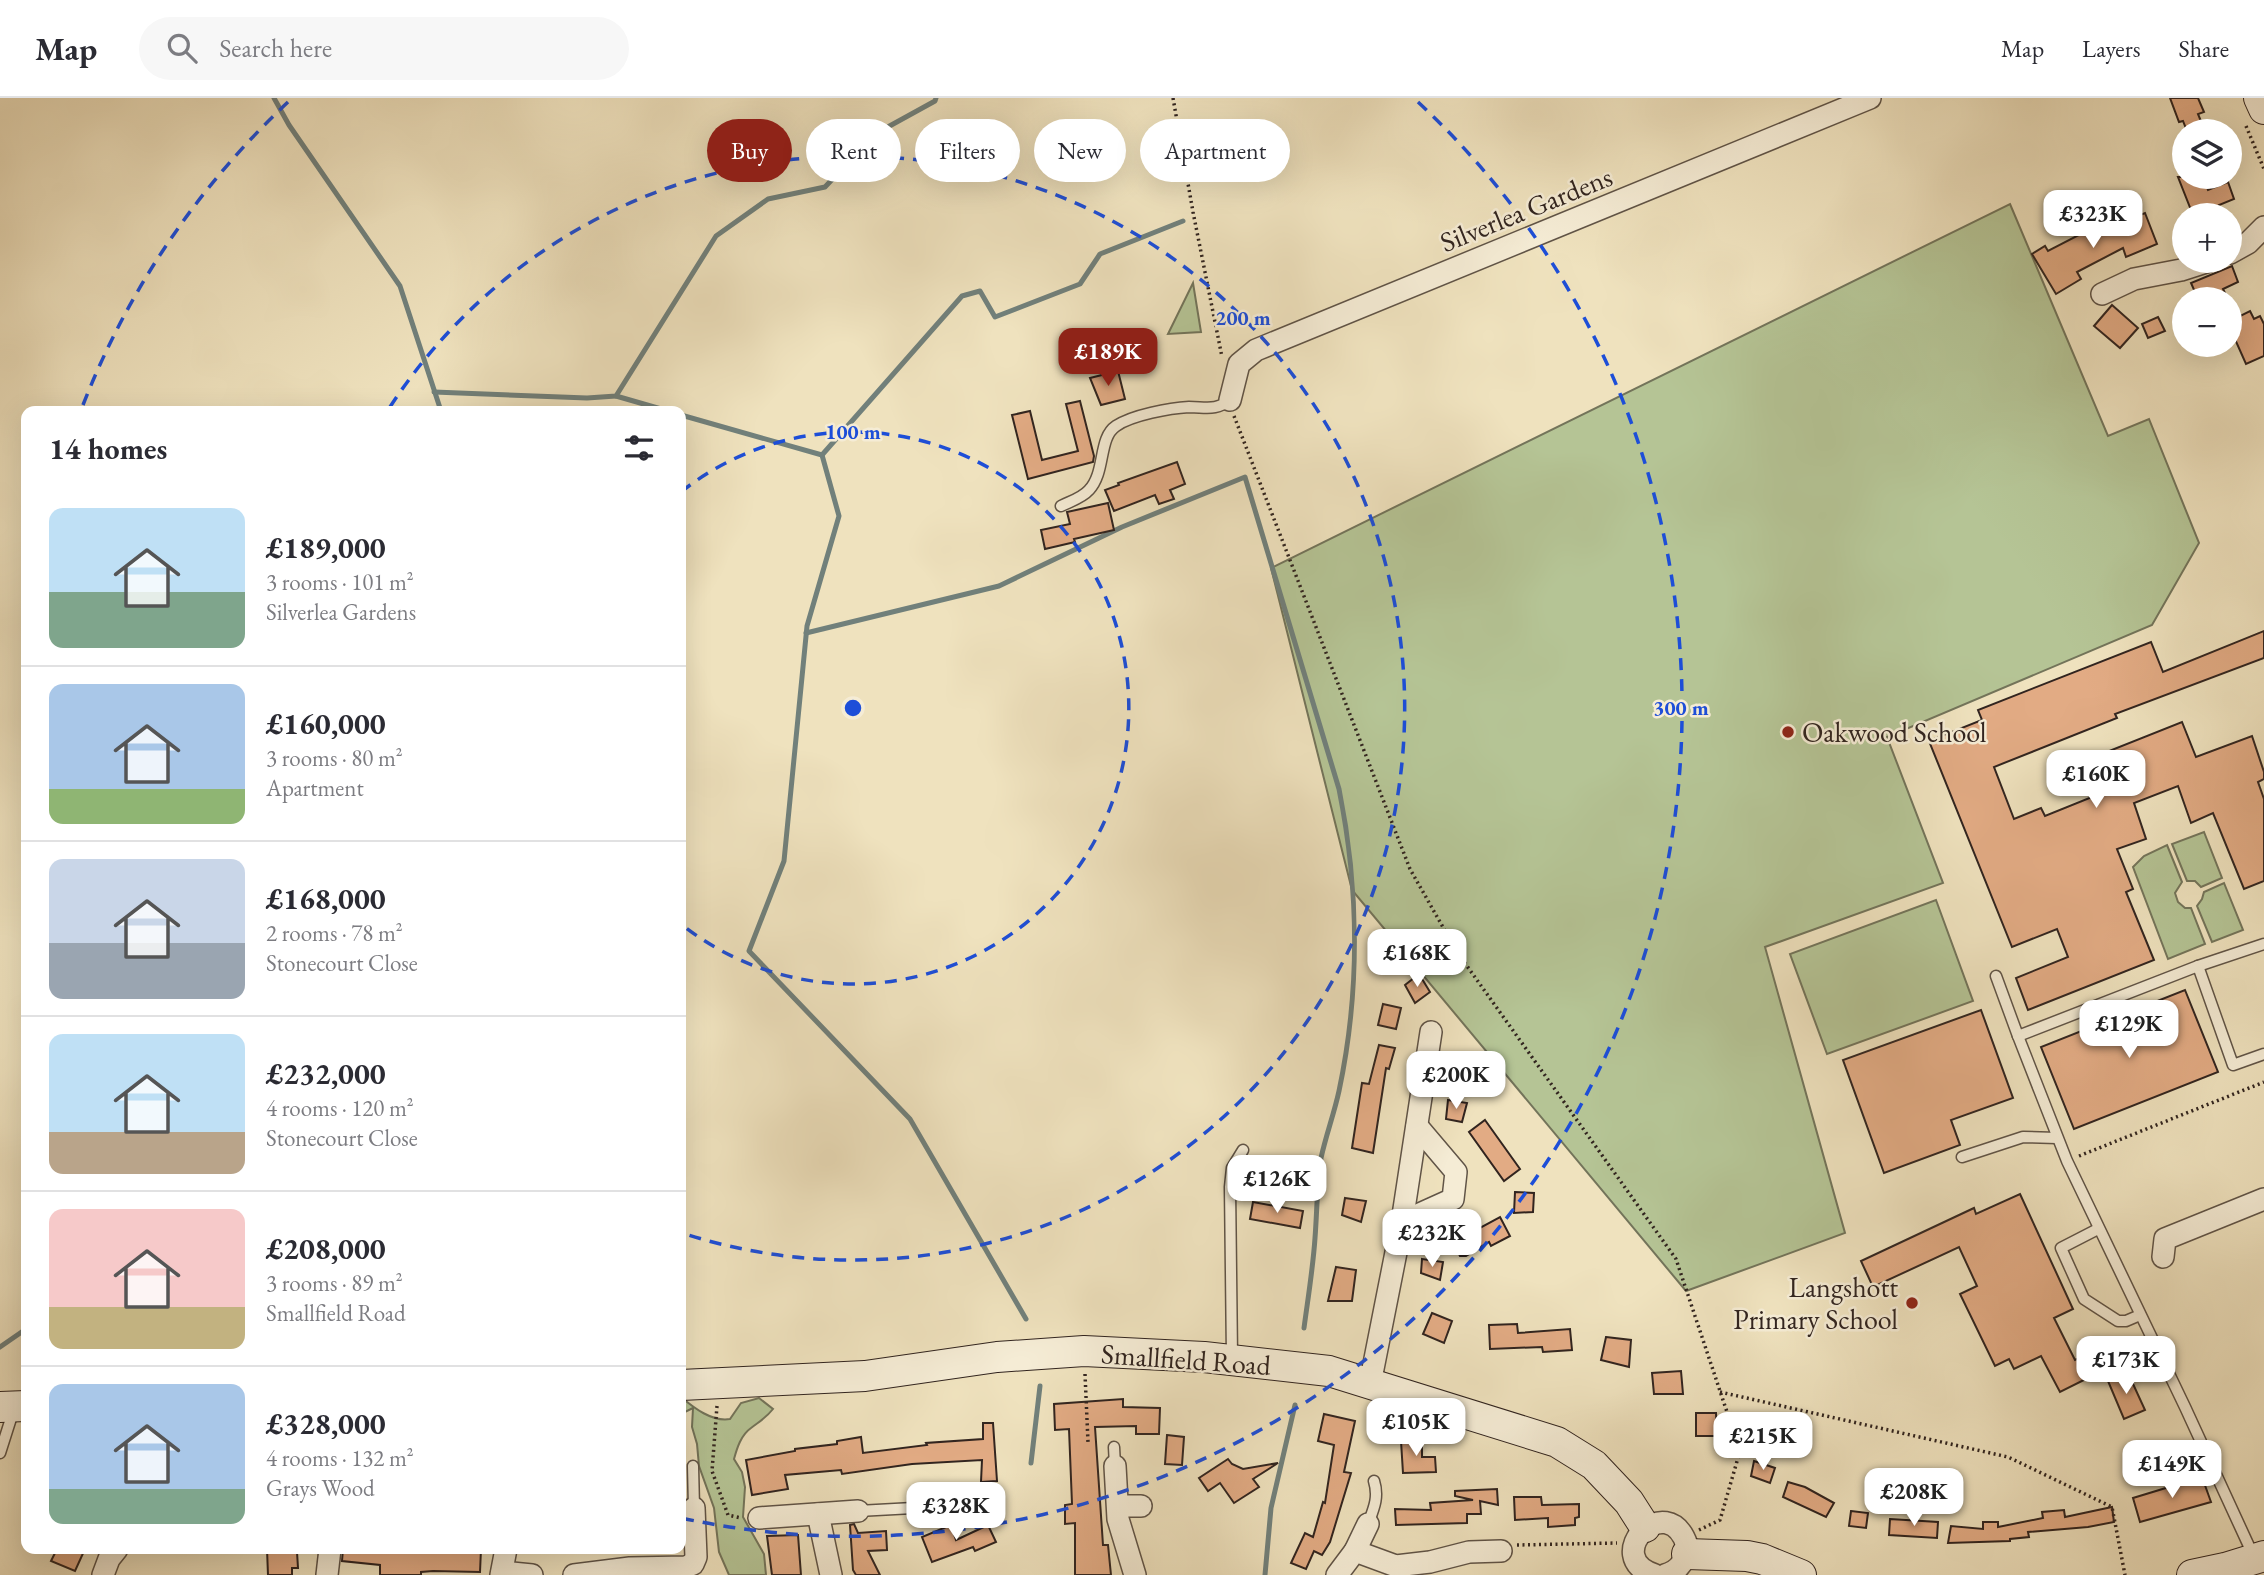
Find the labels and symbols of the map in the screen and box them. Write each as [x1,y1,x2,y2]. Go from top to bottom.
street label: Silverlea Gardens [1435,158,1617,260]
pin: £323K [2044,190,2142,250]
text: 200 m [1215,304,1271,331]
pin: £189K [1059,328,1157,388]
text: 100 m [825,418,881,445]
text: 300 m [1653,694,1709,721]
centre of rings [841,696,865,720]
place label: Oakwood School [1802,714,1987,750]
marker: Oakwood School [1780,724,1796,740]
pin: £160K [2047,750,2145,810]
pin: £168K [1368,930,1466,989]
pin: £129K [2080,1000,2178,1060]
pin: £200K [1407,1052,1505,1111]
pin: £126K [1228,1156,1326,1215]
pin: £232K [1383,1210,1481,1269]
place label: Langshott Primary School [1733,1269,1898,1337]
marker: Langshott Primary School [1904,1295,1920,1311]
street label: Smallfield Road [1100,1335,1273,1383]
pin: £173K [2077,1336,2175,1396]
pin: £105K [1367,1398,1465,1458]
pin: £215K [1714,1412,1812,1472]
pin: £149K [2123,1440,2221,1500]
pin: £208K [1865,1468,1963,1528]
pin: £328K [907,1482,1005,1542]

